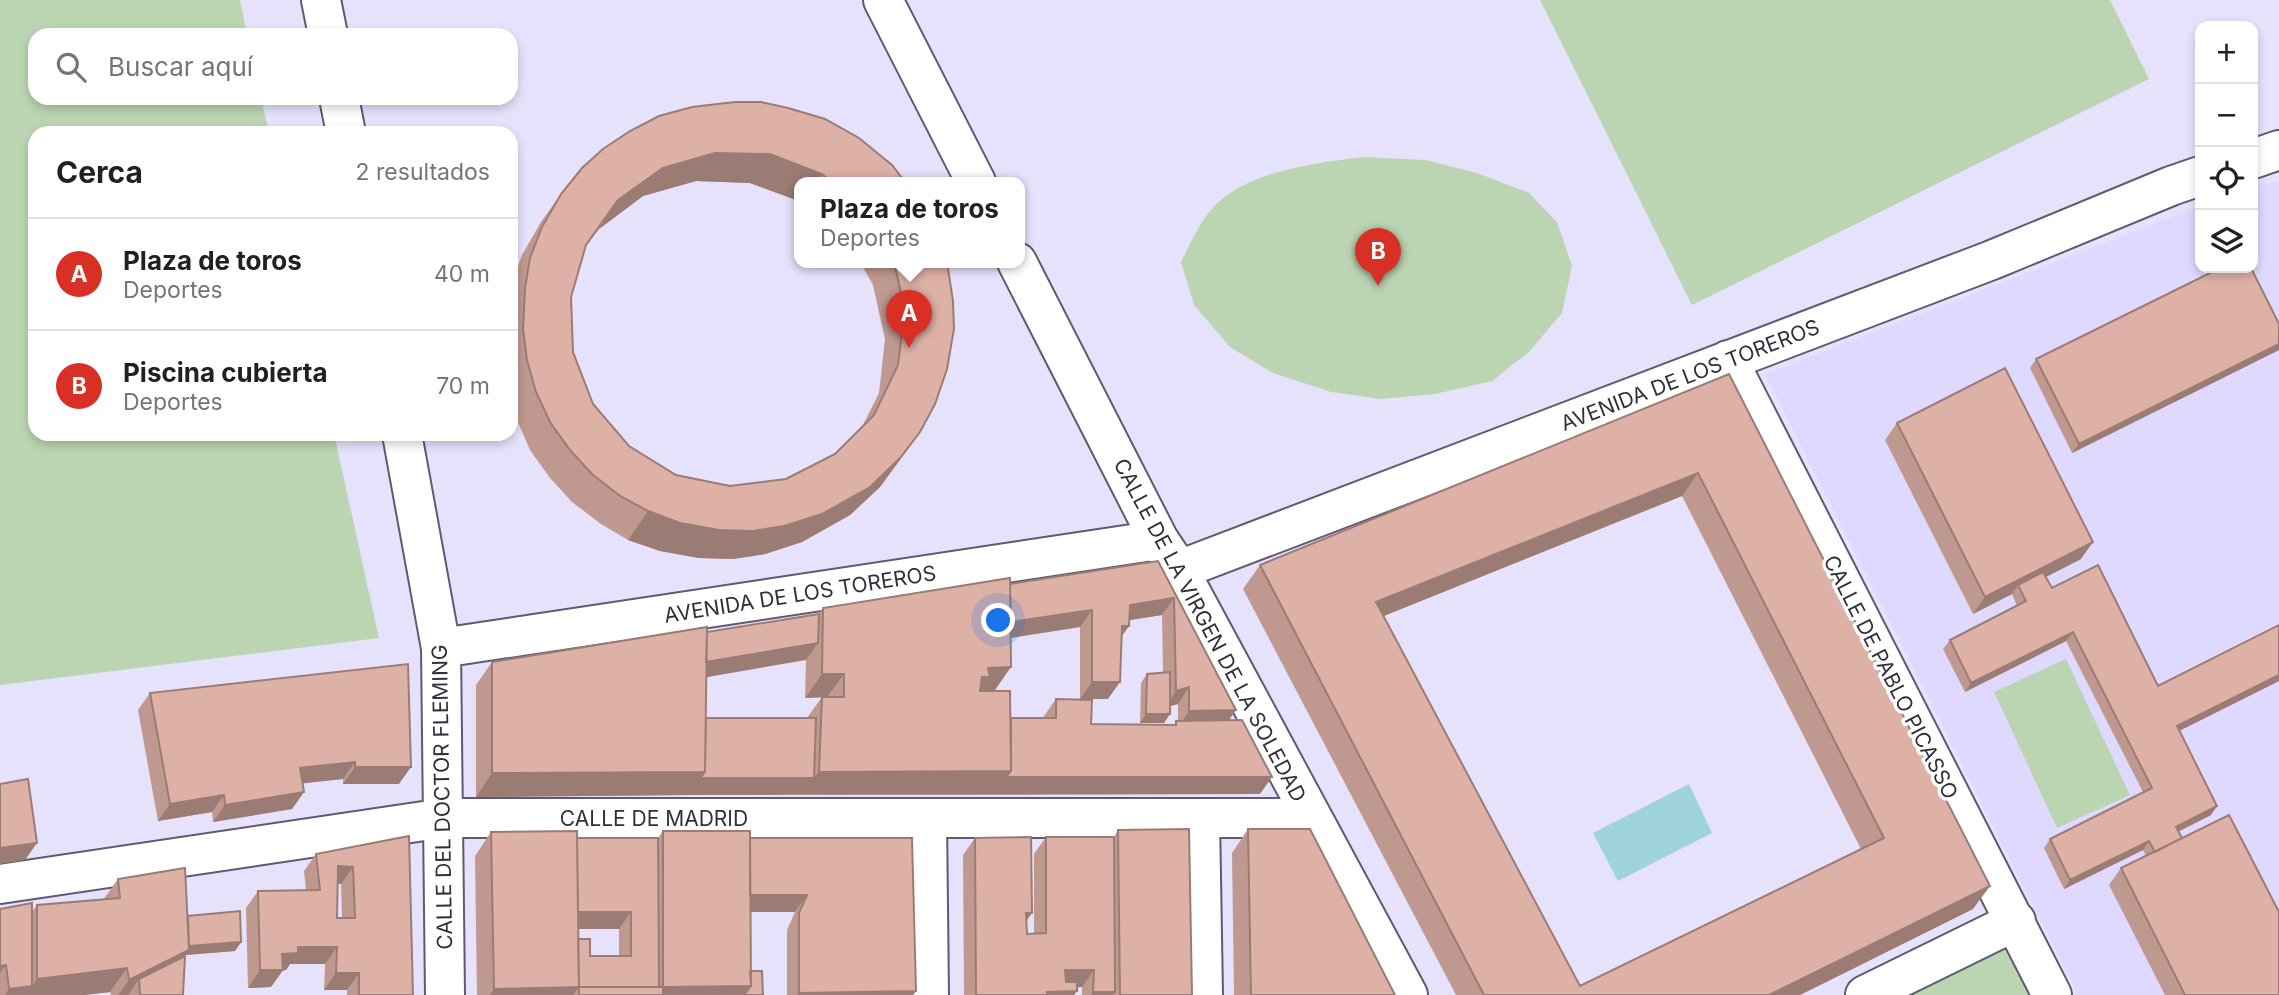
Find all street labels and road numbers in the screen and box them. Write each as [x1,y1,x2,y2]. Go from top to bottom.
street label: AVENIDA DE LOS TOREROS [1557,314,1823,436]
street label: CALLE DE LA VIRGEN DE LA SOLEDAD [1109,454,1311,806]
street label: CALLE DE PABLO PICASSO [1819,551,1963,803]
street label: AVENIDA DE LOS TOREROS [662,560,938,628]
street label: CALLE DEL DOCTOR FLEMING [427,644,457,950]
street label: CALLE DE MADRID [560,806,748,831]

